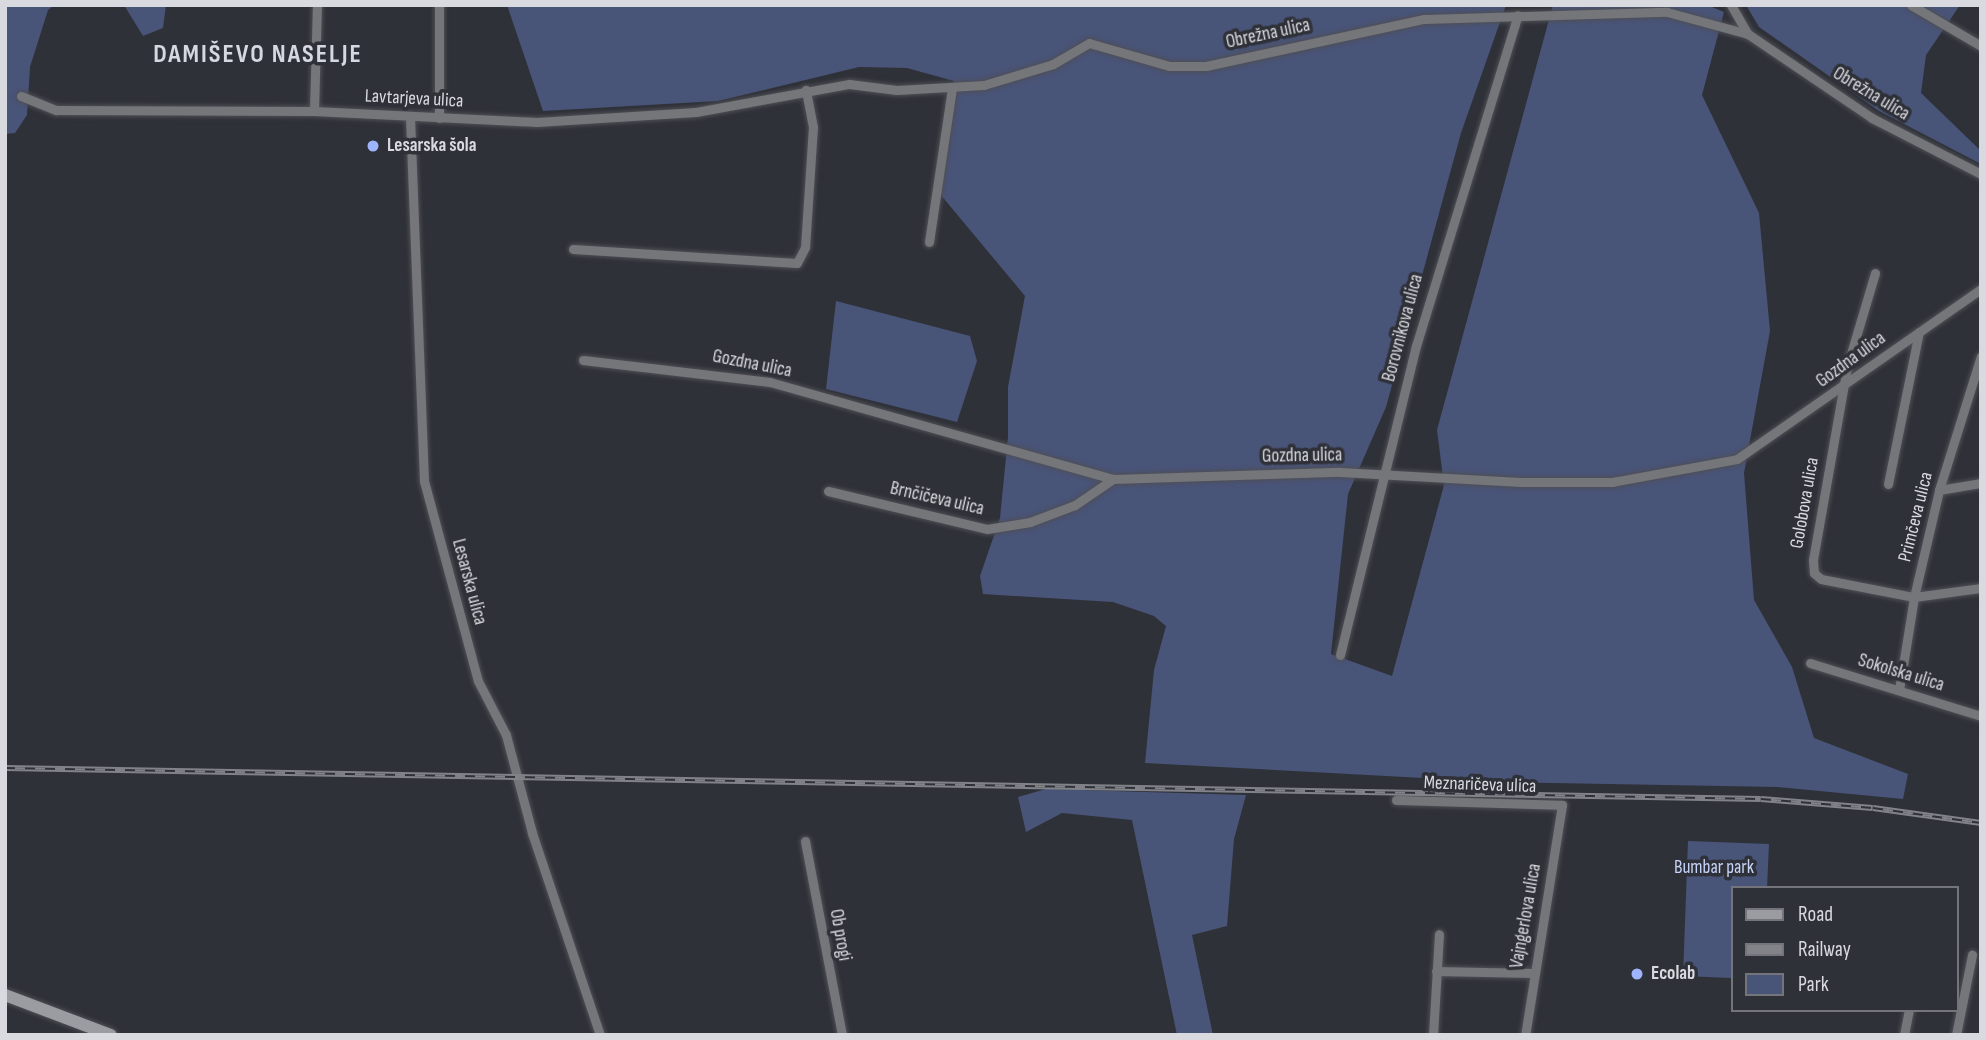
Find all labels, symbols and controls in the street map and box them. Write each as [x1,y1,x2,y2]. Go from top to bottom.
street label: Obrežna ulica [1224,14,1312,54]
district label: DAMIŠEVO NASELJE [155,39,361,71]
street label: Obrežna ulica [1829,62,1913,126]
street label: Lavtarjeva ulica [364,85,464,113]
place label: Lesarska šola [387,135,476,157]
marker: Lesarska šola [365,138,381,154]
street label: Borovnikova ulica [1378,272,1428,384]
street label: Gozdna ulica [1812,327,1890,393]
street label: Gozdna ulica [710,345,794,383]
street label: Gozdna ulica [1262,444,1342,468]
street label: Golobova ulica [1786,456,1824,550]
street label: Primčeva ulica [1894,470,1938,564]
street label: Brnčičeva ulica [888,477,986,521]
street label: Lesarska ulica [447,536,491,628]
street label: Sokolska ulica [1855,649,1947,697]
street label: Meznaričeva ulica [1423,772,1537,798]
park label: Bumbar park [1674,857,1754,879]
street label: Vajngerlova ulica [1506,862,1546,970]
legend [1730,886,1958,1012]
text: Road [1798,902,1833,927]
street label: Ob progi [824,907,856,963]
text: Railway [1798,937,1851,962]
place label: Ecolab [1651,963,1695,985]
marker: Ecolab [1629,966,1645,982]
text: Park [1798,972,1829,997]

